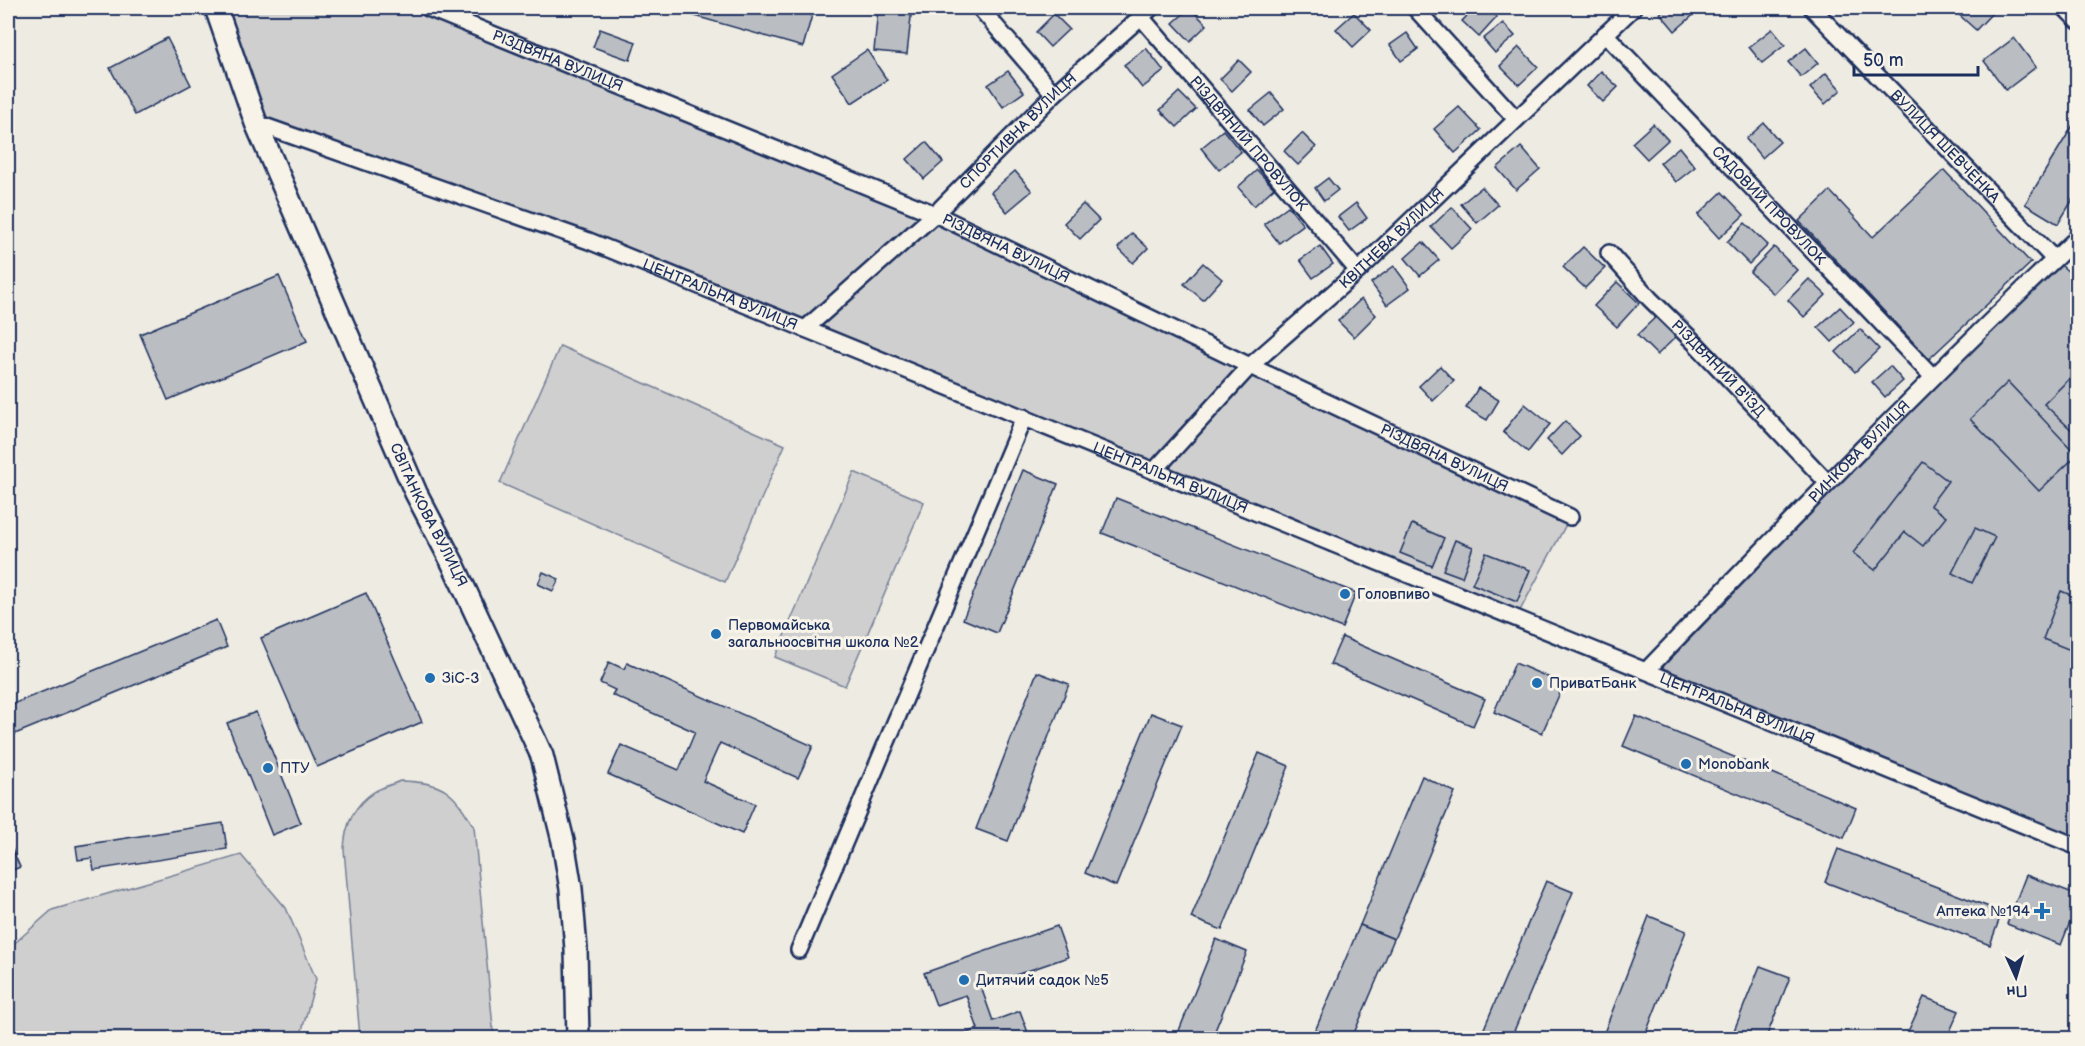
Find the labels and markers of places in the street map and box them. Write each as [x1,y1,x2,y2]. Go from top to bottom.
place label: Головпиво [1357,585,1430,604]
marker: Головпиво [1338,587,1352,601]
place label: Первомайська загальноосвітня школа №2 [728,616,919,652]
marker: Первомайська загальноосвітня школа №2 [709,627,723,641]
place label: ЗіС-3 [442,669,479,688]
marker: ЗіС-3 [423,671,437,685]
place label: ПриватБанк [1549,674,1637,693]
marker: ПриватБанк [1530,676,1544,690]
place label: Monobank [1698,755,1770,774]
marker: Monobank [1679,757,1693,771]
place label: ПТУ [280,759,310,778]
marker: ПТУ [261,761,275,775]
place label: Аптека №194 [1936,902,2030,921]
marker: Аптека №194 [2035,904,2049,918]
place label: Дитячий садок №5 [976,971,1109,990]
marker: Дитячий садок №5 [957,973,971,987]

